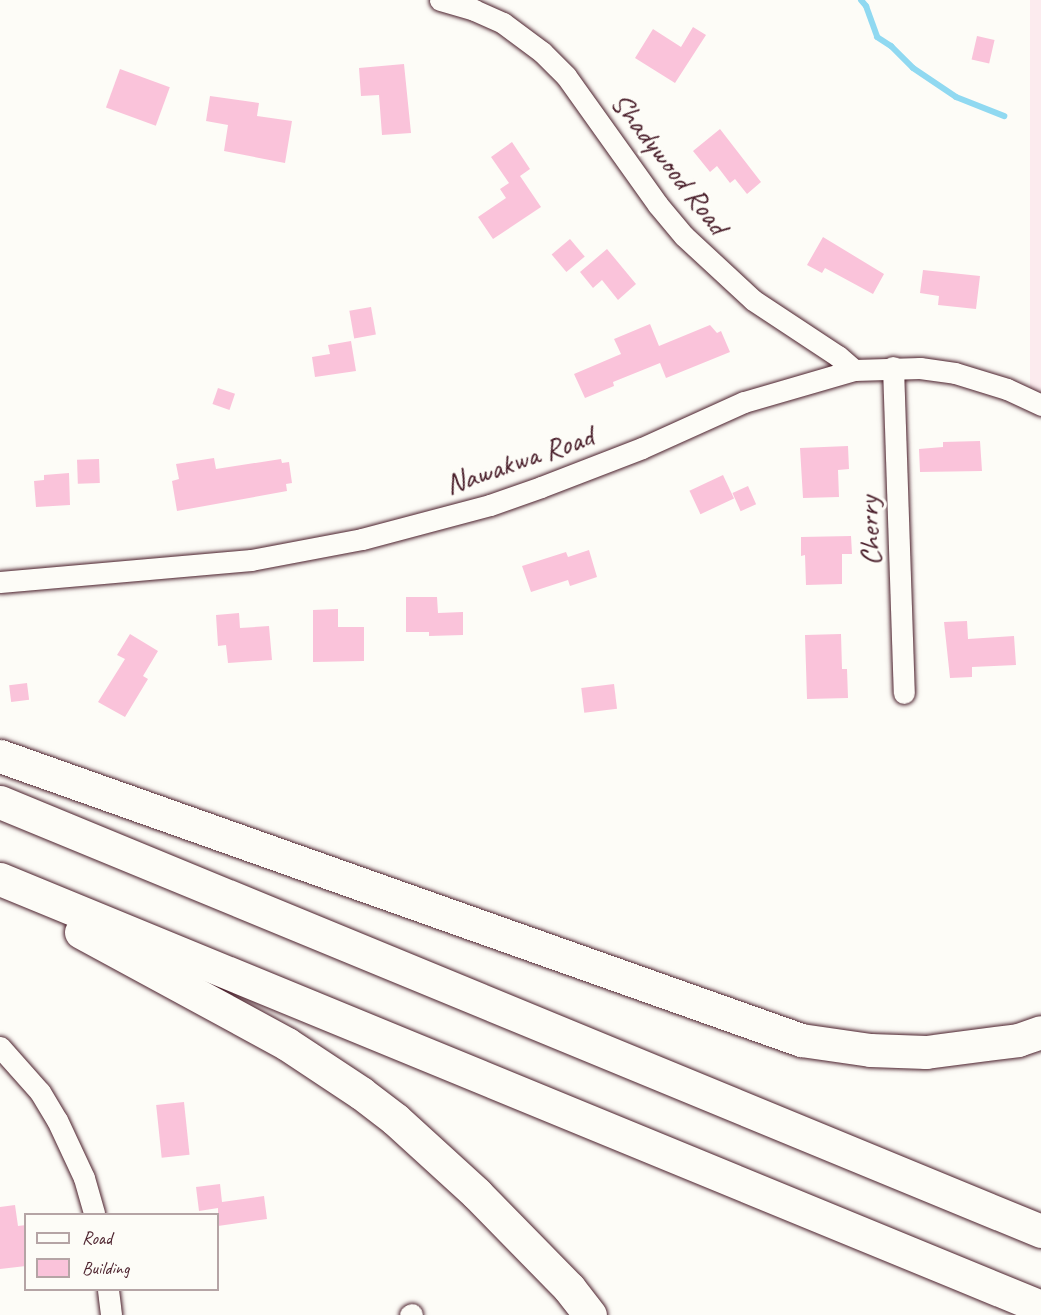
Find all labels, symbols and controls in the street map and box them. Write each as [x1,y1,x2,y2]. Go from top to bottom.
street label: Shadywood Road [603,85,737,241]
street label: Nawakwa Road [440,418,598,502]
street label: Cherry [850,496,888,566]
legend [24,1213,219,1291]
text: Road [82,1227,112,1249]
text: Building [82,1257,129,1279]

